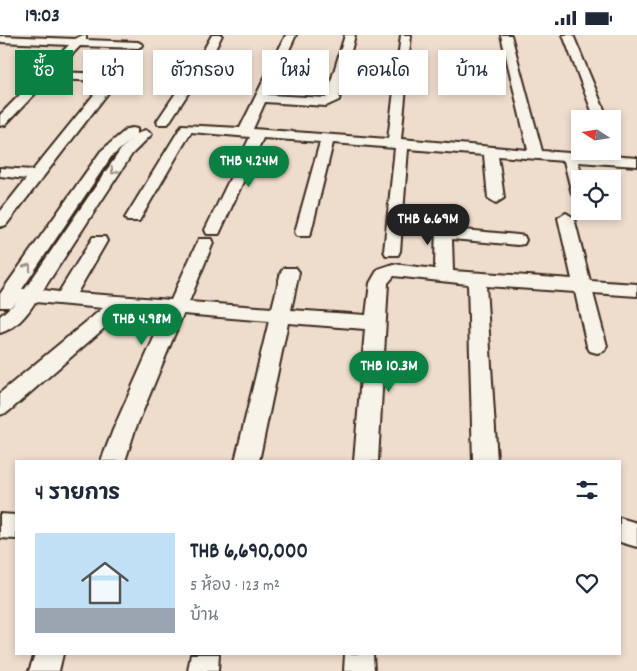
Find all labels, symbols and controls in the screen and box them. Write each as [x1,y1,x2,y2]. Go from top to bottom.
text: 19:03 [25,4,60,31]
chip: ซื้อ [15,50,73,95]
chip: เช่า [83,50,143,95]
chip: ตัวกรอง [153,50,252,95]
chip: ใหม่ [262,50,329,95]
chip: คอนโด [339,50,428,95]
chip: บ้าน [438,50,506,95]
north arrow [571,110,621,160]
map controls [571,110,621,220]
pin: THB 4.24M [192,145,306,188]
text: THB 4.24M [220,150,278,173]
one-way arrow [111,165,120,174]
button: locate [571,170,621,220]
pin: THB 6.69M [371,203,485,246]
text: THB 6.69M [398,208,458,231]
one-way arrow [22,264,31,273]
pin: THB 4.98M [85,303,199,346]
text: THB 4.98M [113,308,171,331]
pin: THB 10.3M [332,351,446,393]
text: THB 10.3M [360,355,418,378]
icon: filters [573,476,601,504]
text: 4 รายการ [35,480,120,510]
text: THB 6,690,000 [190,538,308,568]
icon: home [75,553,135,613]
icon: heart [573,569,601,597]
text: 5 ห้อง · 123 m² [190,575,280,598]
text: บ้าน [190,605,218,628]

